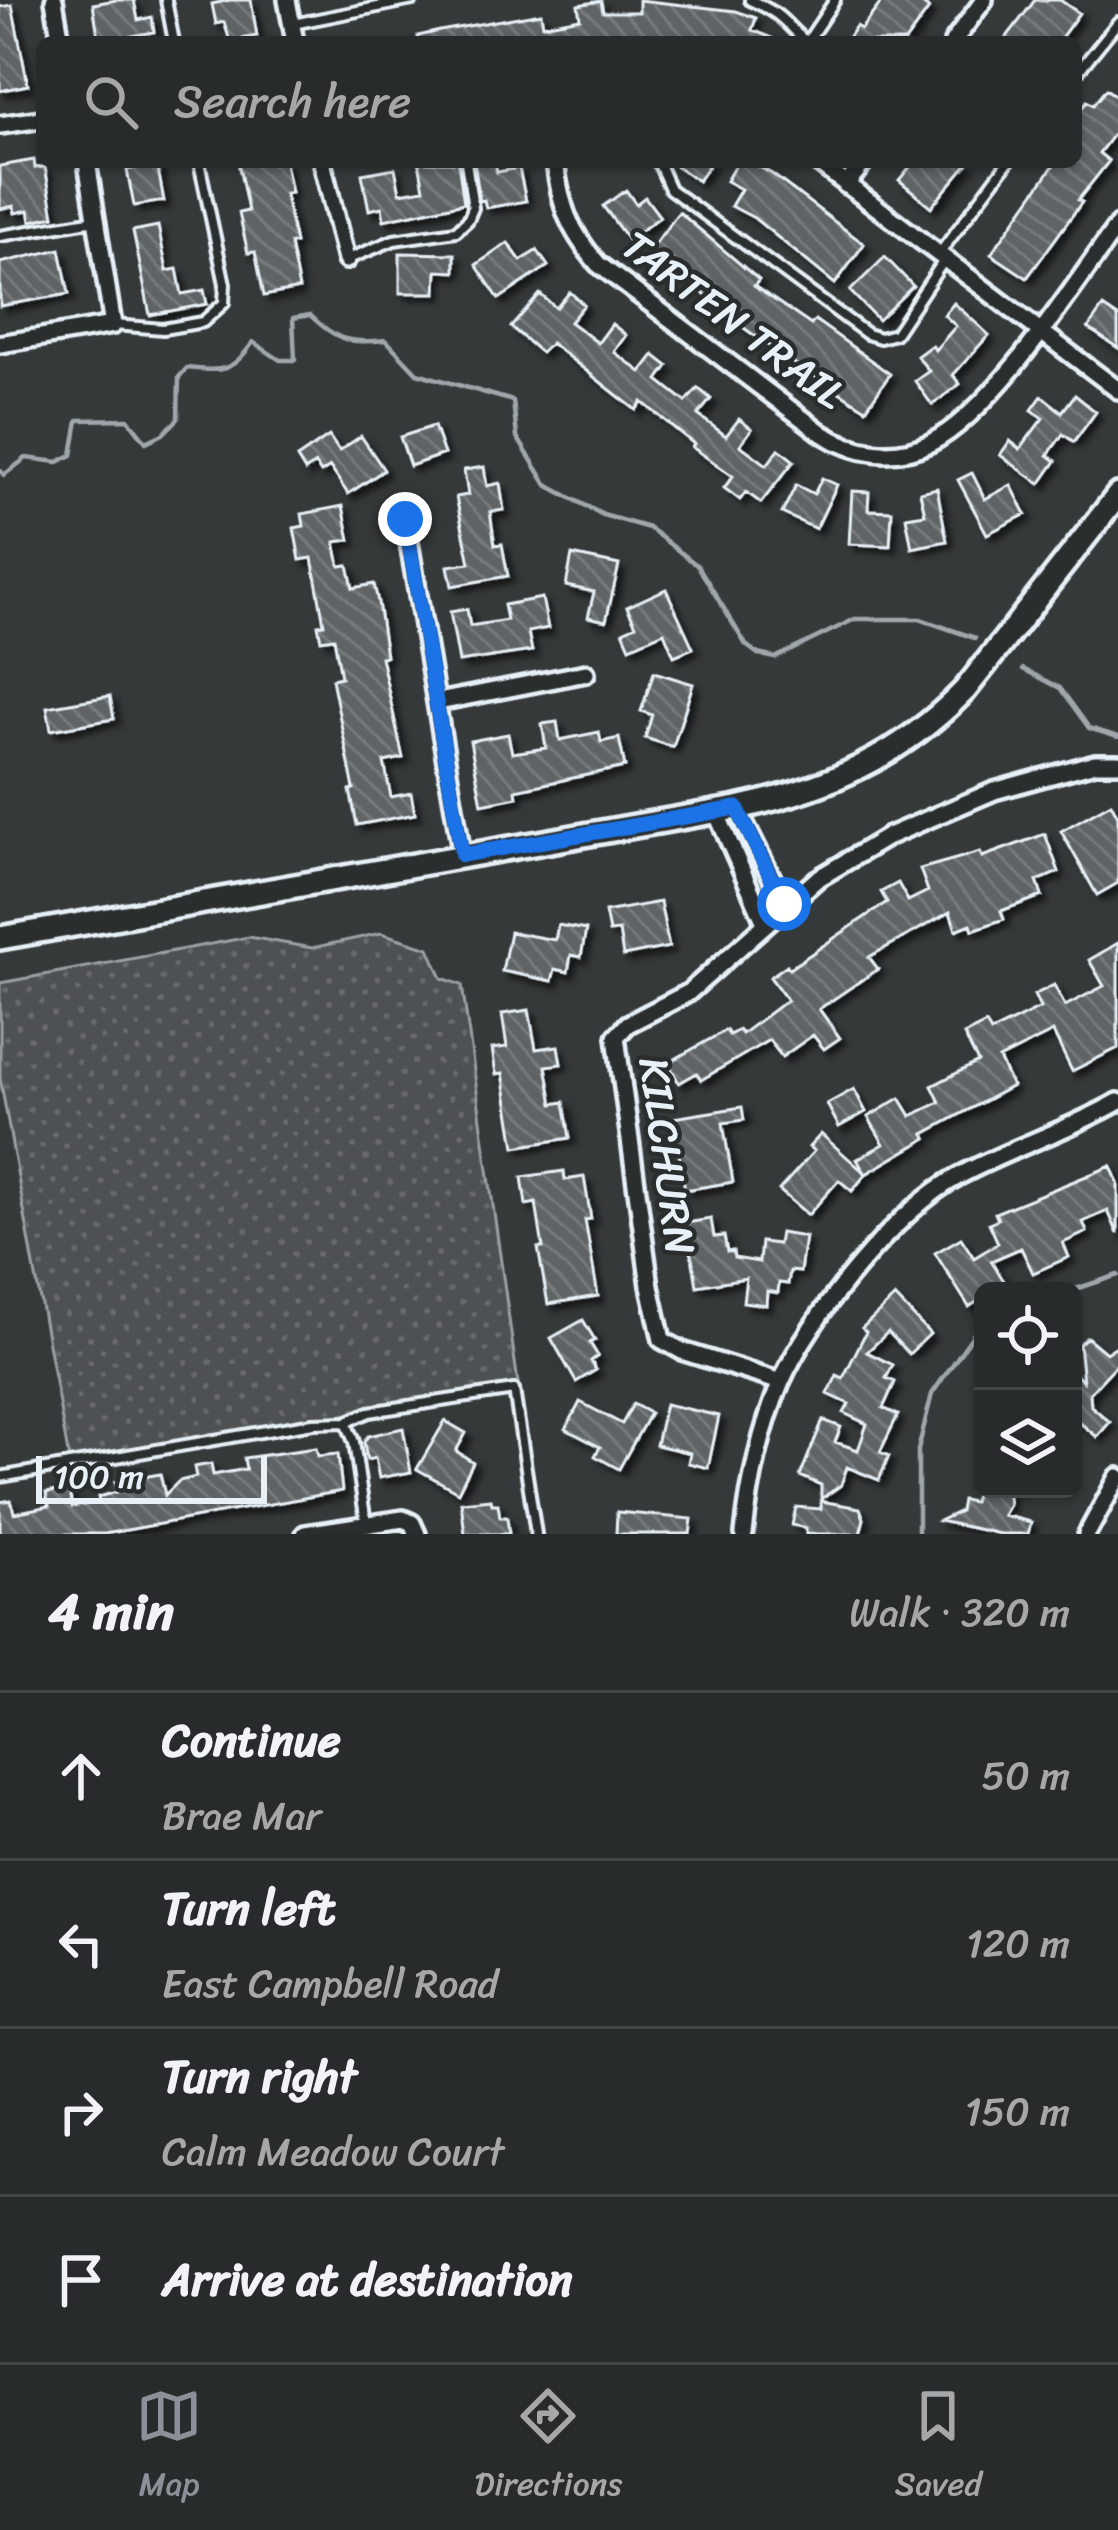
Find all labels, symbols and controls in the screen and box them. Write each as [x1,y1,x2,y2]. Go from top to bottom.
search box [36,36,1082,168]
text: Search here [174,62,411,142]
icon: search [78,69,144,135]
street label: TARTEN TRAIL [605,210,862,430]
route end [378,492,432,546]
route start [757,877,811,931]
street label: KILCHURN [617,1052,717,1260]
map controls [974,1282,1082,1498]
button: locate [974,1282,1082,1390]
button: layers [974,1390,1082,1498]
text: 100 m [54,1448,144,1506]
scale bar [36,1450,267,1503]
text: 4 min [48,1567,174,1657]
text: Walk · 320 m [849,1578,1070,1647]
text: Continue [162,1701,341,1781]
text: 50 m [981,1741,1070,1810]
icon: ahead [48,1743,114,1809]
text: Brae Mar [162,1781,321,1850]
text: Turn left [162,1869,335,1949]
text: 120 m [966,1909,1070,1978]
icon: left [48,1911,114,1977]
text: East Campbell Road [162,1949,498,2018]
text: Turn right [162,2037,357,2117]
text: 150 m [965,2077,1070,2146]
icon: right [48,2079,114,2145]
text: Calm Meadow Court [162,2117,504,2186]
text: Arrive at destination [162,2240,572,2320]
icon: arrive [48,2247,114,2313]
tab: Map [136,2383,202,2513]
tab: Directions [475,2383,622,2513]
tab: Saved [895,2383,982,2513]

